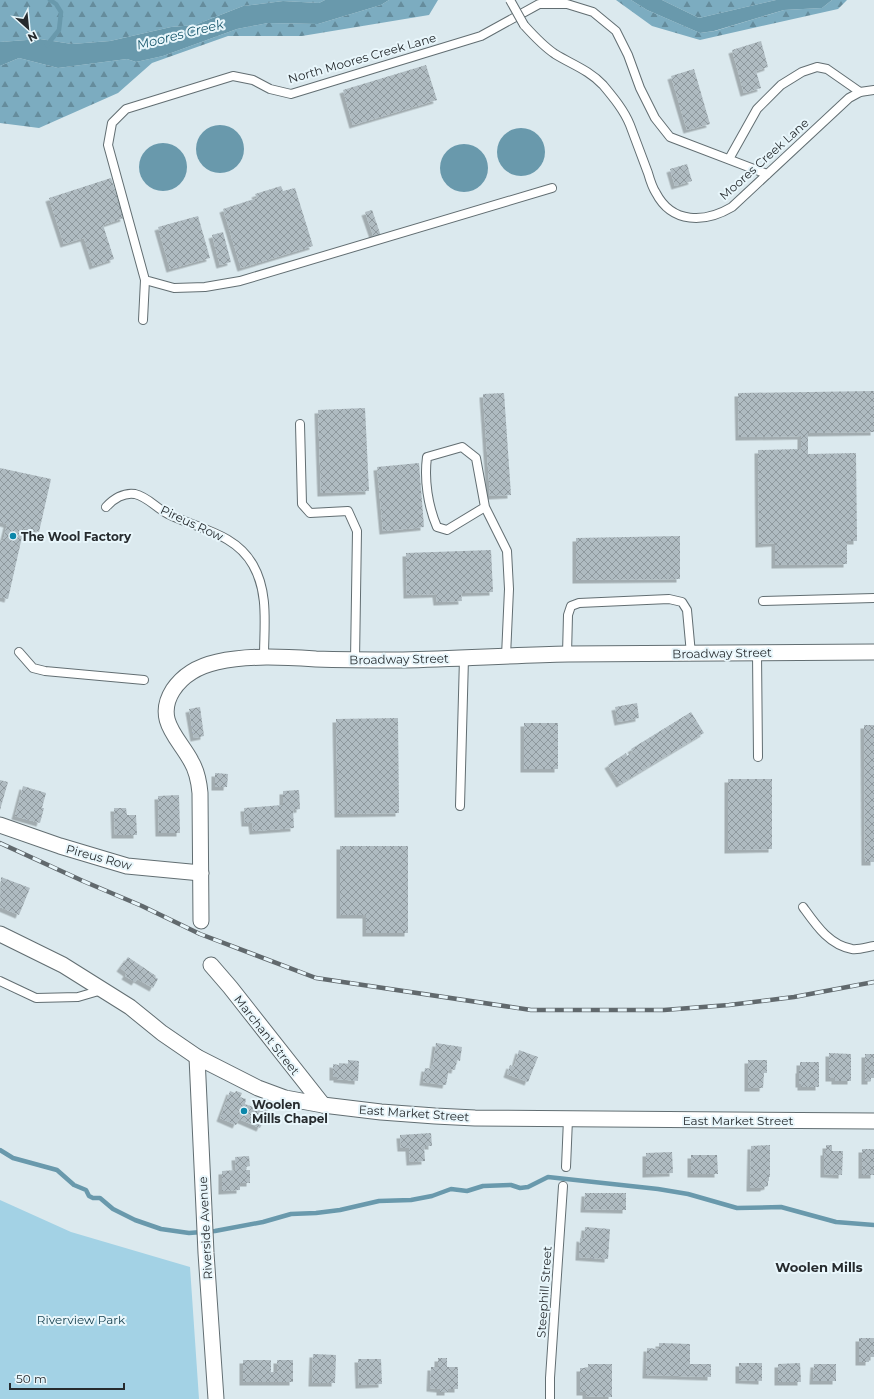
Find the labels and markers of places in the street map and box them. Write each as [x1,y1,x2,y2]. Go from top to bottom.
place label: The Wool Factory [21,529,132,544]
marker: The Wool Factory [8,531,18,541]
place label: Woolen Mills Chapel [252,1097,328,1126]
marker: Woolen Mills Chapel [239,1106,249,1116]

